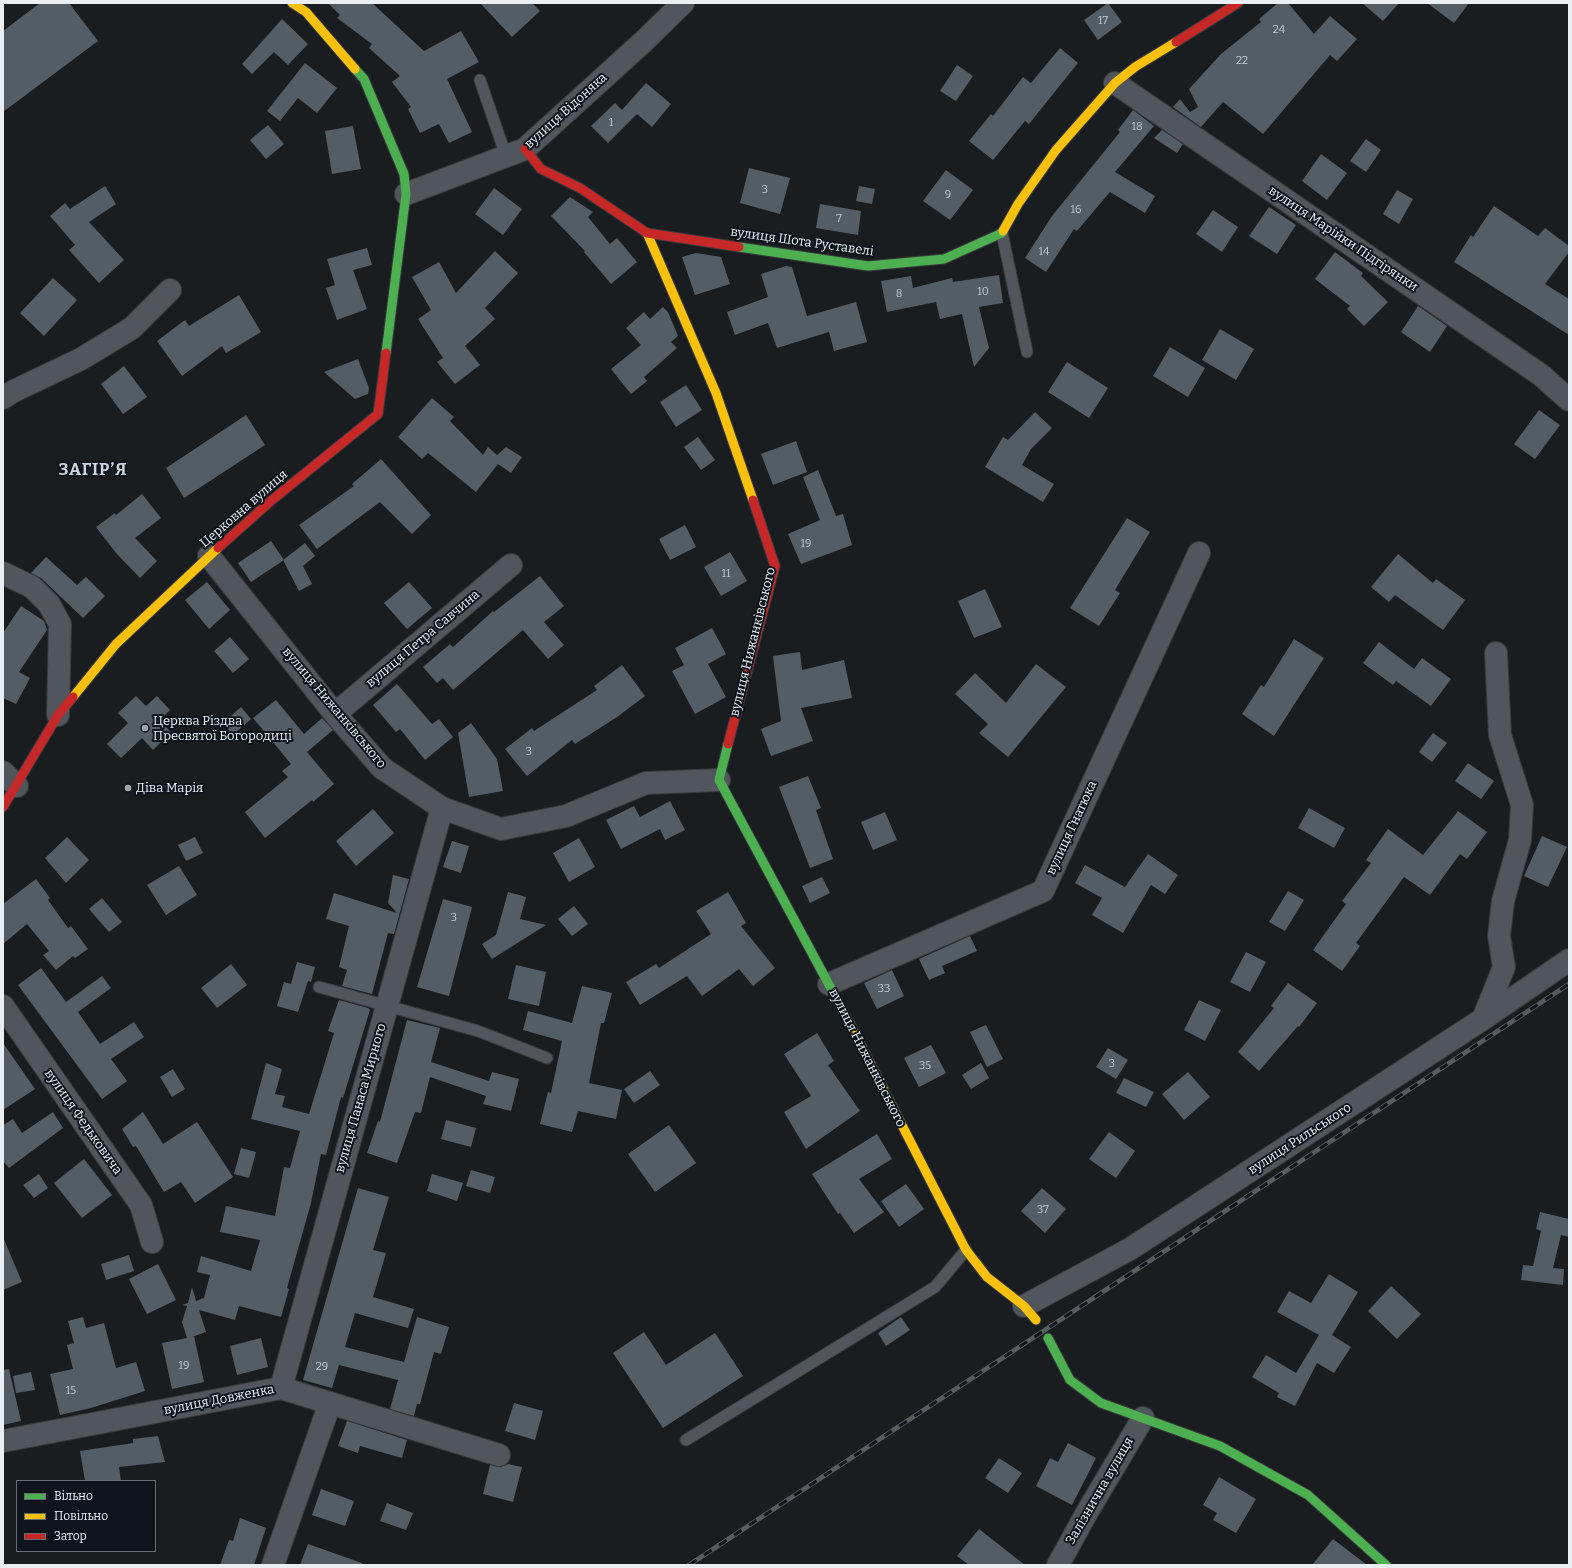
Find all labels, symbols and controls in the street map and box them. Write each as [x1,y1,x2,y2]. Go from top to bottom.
house number: 17 [1098,14,1108,28]
house number: 24 [1273,23,1285,37]
house number: 22 [1236,54,1248,68]
street label: вулиця Відоняка [522,70,610,152]
house number: 1 [609,116,613,130]
house number: 18 [1131,120,1143,134]
house number: 3 [762,183,768,197]
street label: вулиця Марійки Підгірянки [1265,183,1421,295]
house number: 9 [945,188,951,202]
house number: 16 [1071,203,1081,217]
house number: 7 [836,212,842,226]
street label: вулиця Шота Руставелі [729,224,875,260]
house number: 14 [1039,245,1049,259]
house number: 10 [977,285,989,299]
house number: 8 [896,287,902,301]
district label: ЗАГІР’Я [59,460,127,480]
street label: Церковна вулиця [197,467,291,551]
house number: 19 [801,537,811,551]
street label: вулиця Нижанківського [727,566,779,718]
house number: 11 [722,567,730,581]
street label: вулиця Петра Савчина [363,587,483,691]
street label: вулиця Нижанківського [279,644,389,772]
place label: Церква Різдва Пресвятої Богородиці [153,713,292,744]
marker: Церква Різдва Пресвятої Богородиці [140,723,150,733]
house number: 3 [526,745,532,759]
street label: вулиця Гнатюка [1043,778,1101,878]
place label: Діва Марія [136,780,203,796]
marker: Діва Марія [123,783,133,793]
house number: 3 [451,911,457,925]
house number: 33 [878,982,890,996]
street label: вулиця Нижанківського [825,986,909,1130]
street label: вулиця Панаса Мирного [332,1022,390,1174]
house number: 3 [1109,1057,1115,1071]
house number: 35 [919,1059,931,1073]
street label: вулиця Федьковича [41,1066,125,1178]
street label: вулиця Рильського [1246,1100,1354,1178]
house number: 37 [1037,1203,1049,1217]
house number: 19 [179,1359,189,1373]
house number: 29 [316,1360,328,1374]
street label: вулиця Довженка [162,1382,276,1418]
house number: 15 [66,1384,76,1398]
street label: Залізнична вулиця [1063,1435,1137,1547]
legend [16,1480,156,1552]
text: Вільно [54,1489,93,1503]
text: Повільно [54,1509,108,1523]
text: Затор [54,1529,87,1543]

